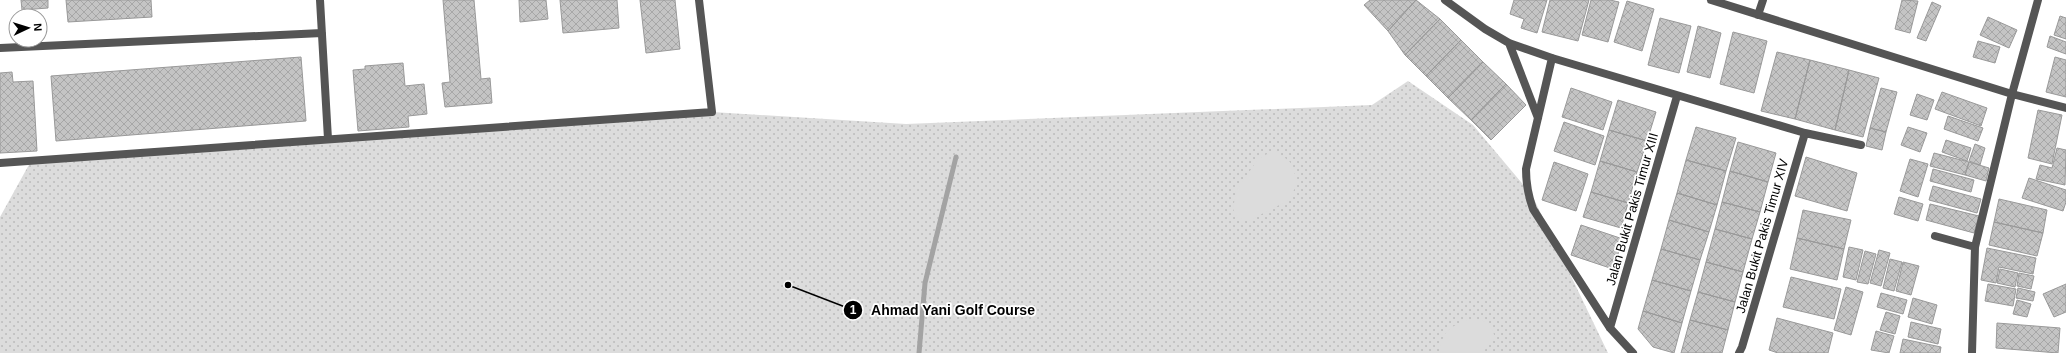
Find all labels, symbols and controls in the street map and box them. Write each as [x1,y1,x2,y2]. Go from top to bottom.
north arrow [8,8,48,48]
text: N [32,23,44,32]
street label: Jalan Bukit Pakis Timur XIII [1603,131,1661,287]
street label: Jalan Bukit Pakis Timur XIV [1733,157,1791,315]
callout: Ahmad Yani Golf Course [843,297,1043,323]
text: Ahmad Yani Golf Course [871,302,1035,318]
text: 1 [850,303,857,317]

